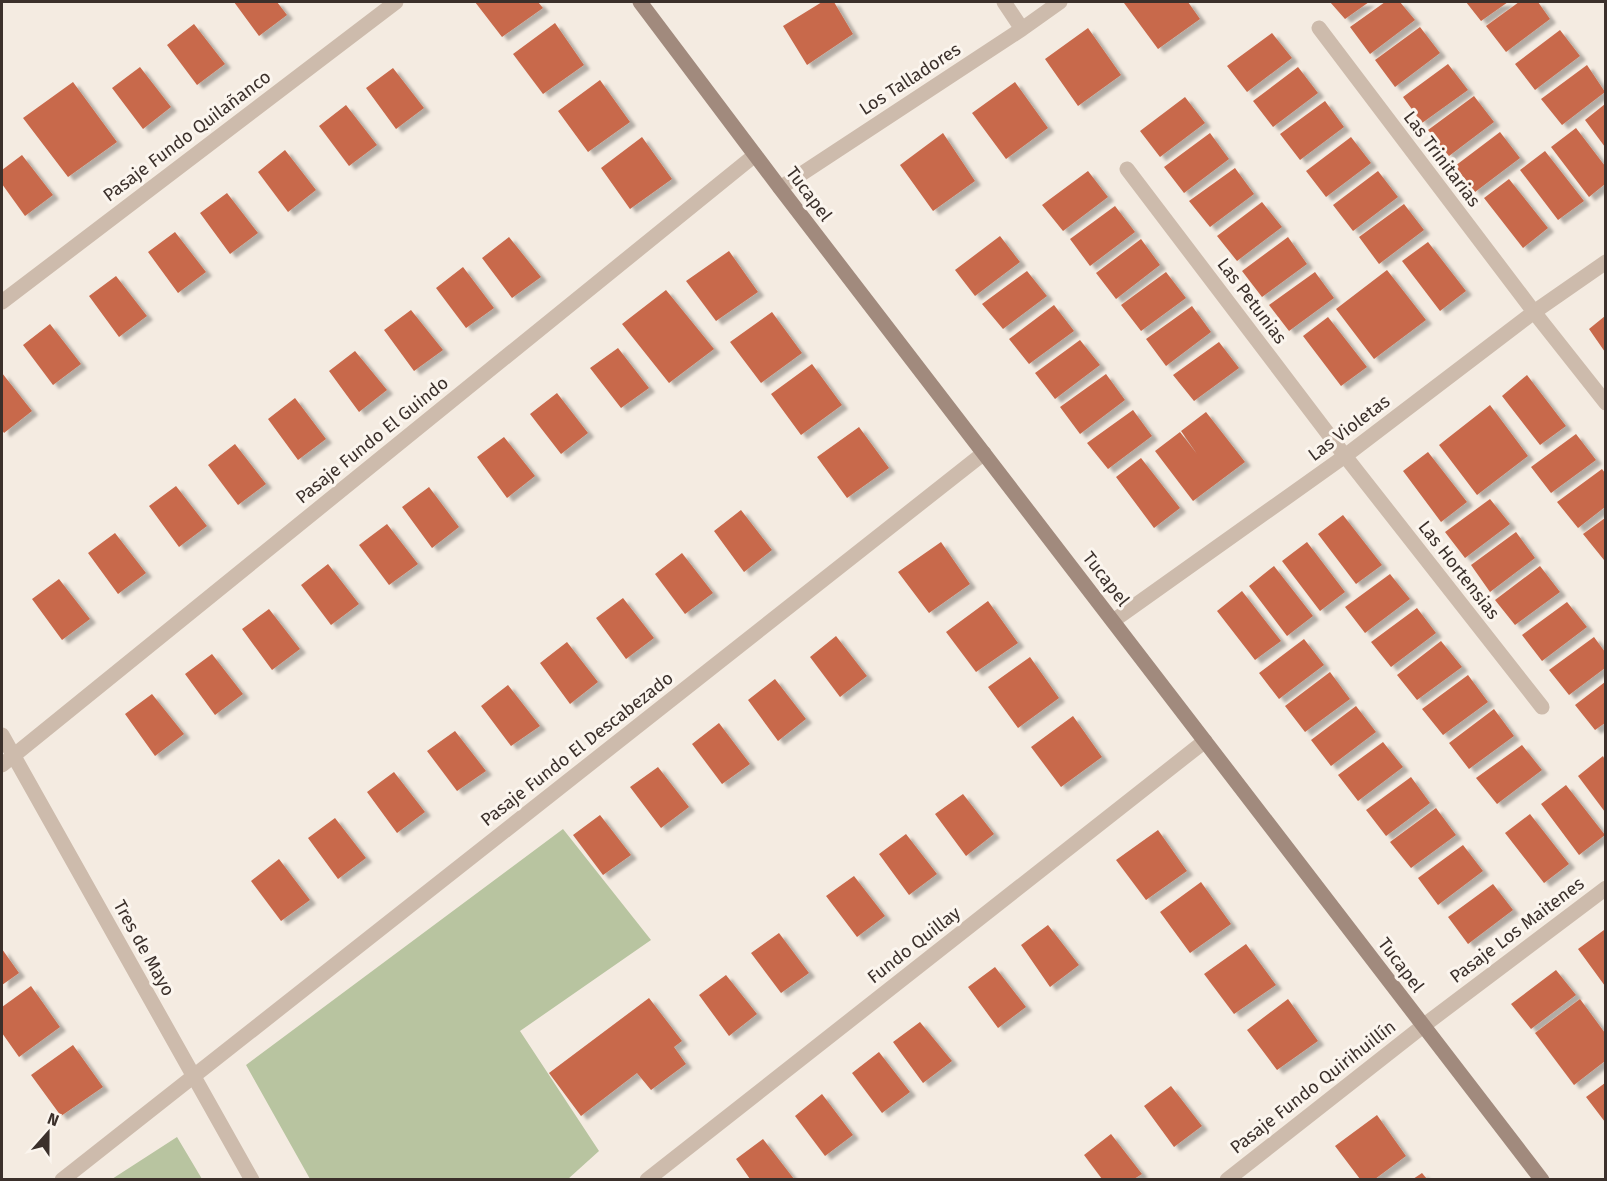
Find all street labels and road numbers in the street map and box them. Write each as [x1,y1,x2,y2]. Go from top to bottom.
street label: Los Talladores [855,38,965,120]
street label: Pasaje Fundo Quilañanco [99,66,275,206]
street label: Las Trinitarias [1399,107,1485,211]
street label: Tucapel [781,162,837,226]
street label: Las Petunias [1213,254,1291,348]
street label: Pasaje Fundo El Guindo [291,372,453,508]
street label: Las Violetas [1304,390,1394,466]
street label: Las Hortensias [1414,516,1504,624]
street label: Tucapel [1078,547,1134,611]
street label: Pasaje Fundo El Descabezado [476,667,678,831]
street label: Pasaje Los Maitenes [1446,872,1588,988]
street label: Tres de Mayo [109,896,179,1000]
street label: Fundo Quillay [863,902,965,988]
street label: Tucapel [1373,933,1429,997]
street label: Pasaje Fundo Quirihuillín [1226,1016,1400,1158]

